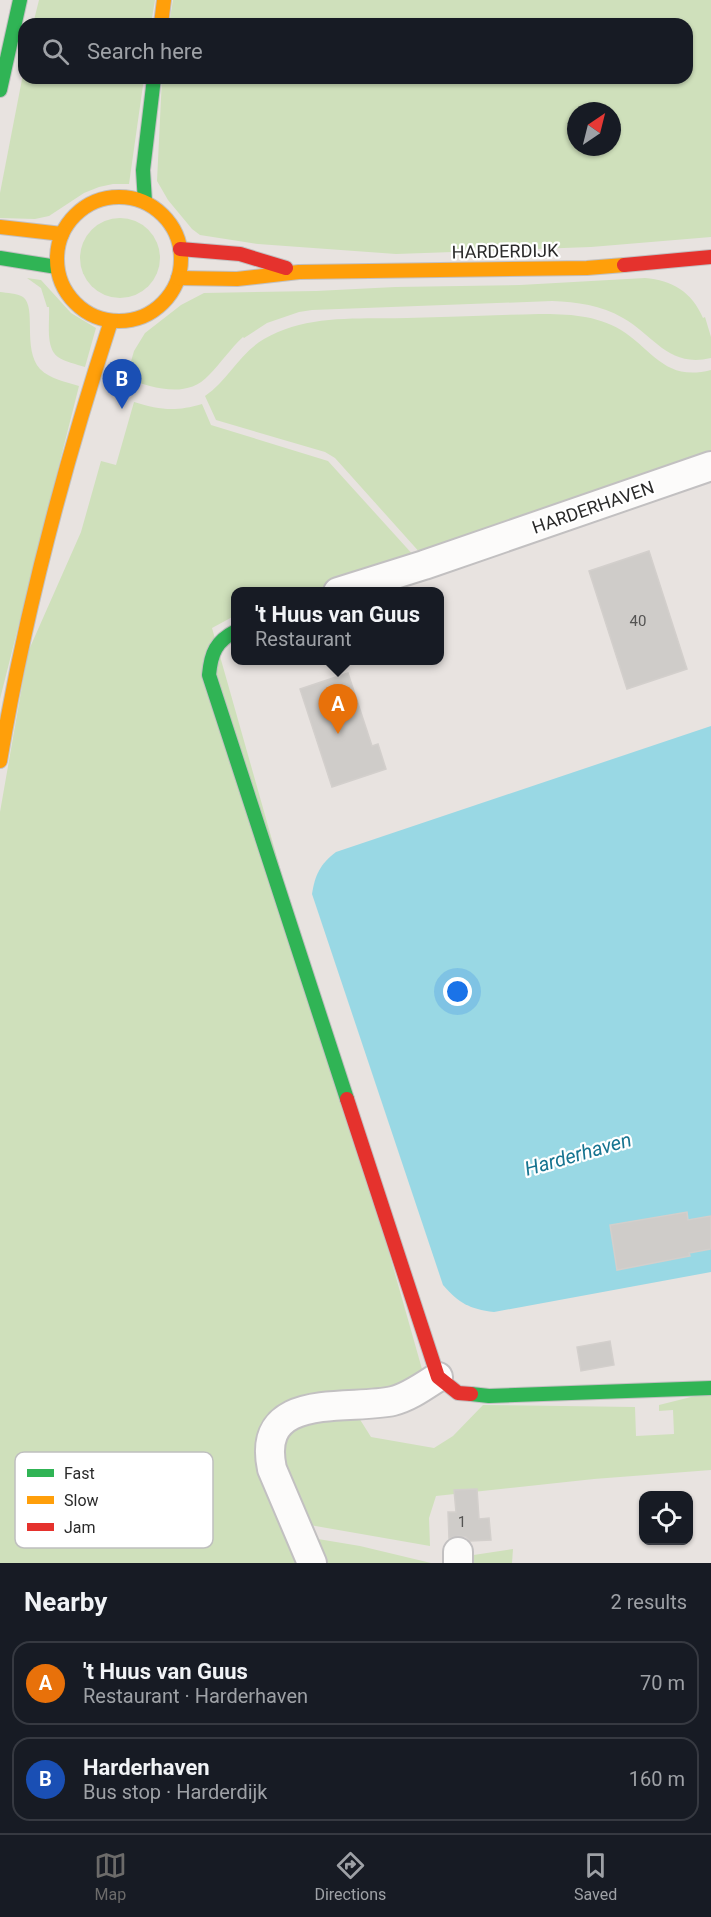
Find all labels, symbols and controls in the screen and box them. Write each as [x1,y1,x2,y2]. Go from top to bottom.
search box [18,18,693,84]
icon: search [39,35,72,68]
text: Search here [87,39,203,64]
north arrow [567,102,621,156]
street label: HARDERDIJK [451,240,559,262]
pin: B [102,360,142,409]
street label: HARDERHAVEN [529,476,657,538]
popup [231,587,444,665]
text: 't Huus van Guus [255,602,420,627]
house number: 40 [630,612,646,630]
text: Restaurant [255,627,352,651]
pin: A [318,684,358,734]
your location [443,977,472,1006]
water label: Harderhaven [522,1127,634,1181]
legend [15,1452,213,1548]
text: Fast [64,1464,95,1483]
text: Slow [64,1491,99,1510]
map controls [639,1491,693,1545]
button: locate [639,1491,693,1545]
house number: 1 [458,1513,466,1531]
text: Jam [64,1518,96,1537]
text: Nearby [24,1587,107,1617]
text: 2 results [611,1590,687,1614]
text: 't Huus van Guus [83,1659,248,1684]
text: A [39,1671,52,1695]
text: 70 m [640,1671,685,1695]
text: Restaurant · Harderhaven [83,1684,308,1708]
text: Harderhaven [83,1755,210,1780]
text: B [39,1767,52,1791]
text: 160 m [629,1767,685,1791]
text: Bus stop · Harderdijk [83,1780,268,1804]
tab: Map [94,1849,127,1904]
tab: Directions [314,1849,386,1904]
tab: Saved [574,1849,617,1904]

